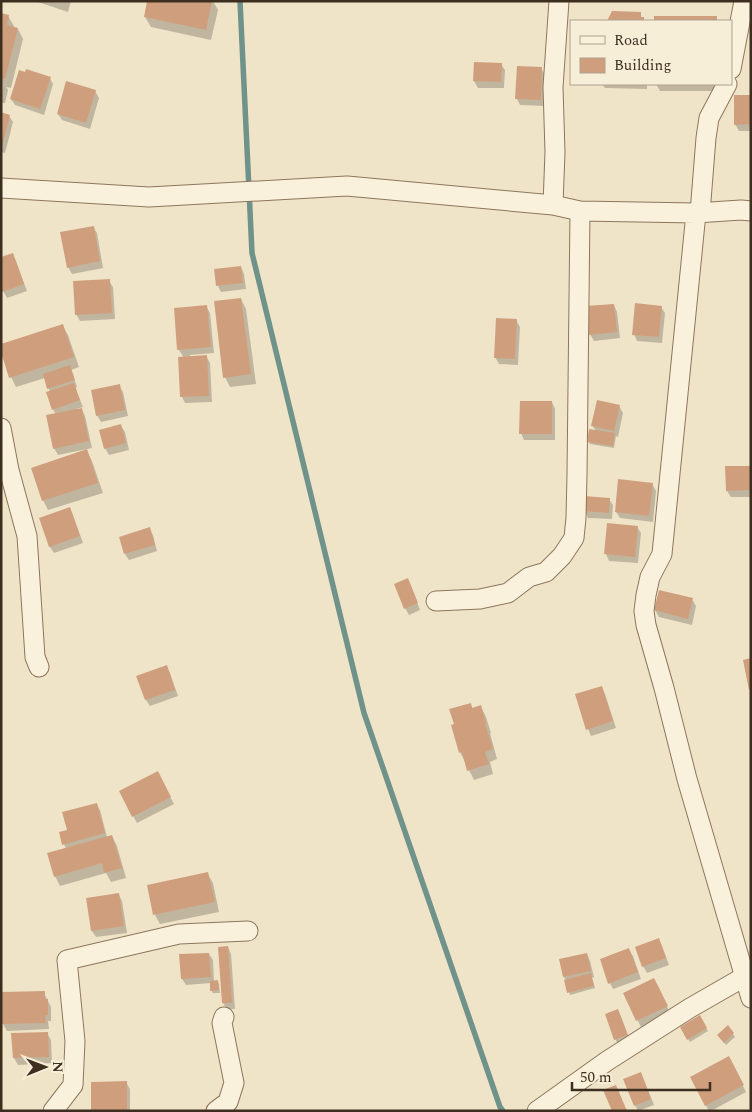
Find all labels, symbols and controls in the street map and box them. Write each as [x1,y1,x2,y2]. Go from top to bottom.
legend [570,20,732,85]
text: Road [614,29,648,52]
text: Building [614,54,671,77]
north arrow [20,1042,70,1092]
scale bar [572,1060,710,1092]
text: N [47,1061,68,1073]
text: 50 m [580,1066,612,1089]

